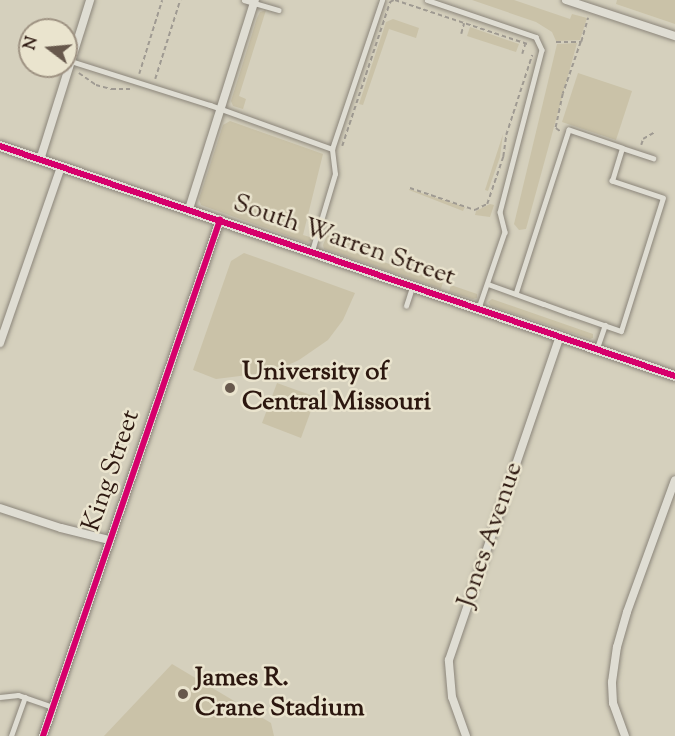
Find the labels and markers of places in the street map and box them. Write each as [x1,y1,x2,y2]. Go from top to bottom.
place label: University of Central Missouri [242,357,431,418]
marker: University of Central Missouri [223,381,237,395]
place label: James R. Crane Stadium [195,663,365,724]
marker: James R. Crane Stadium [176,687,190,701]

